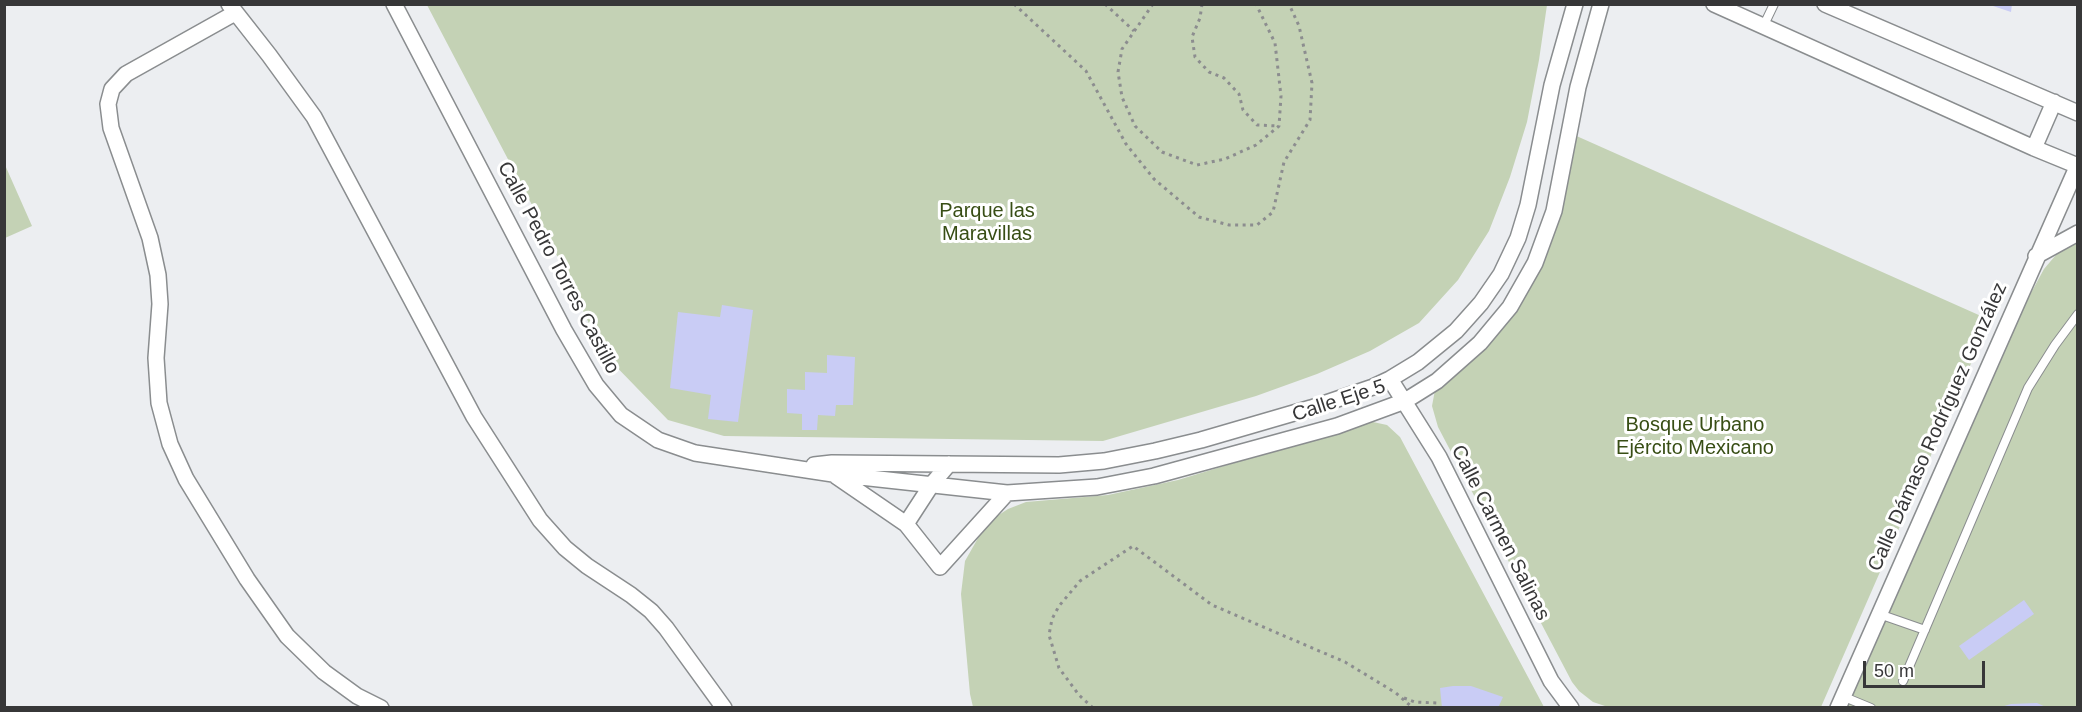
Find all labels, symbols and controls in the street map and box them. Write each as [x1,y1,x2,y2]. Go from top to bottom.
street label: Calle Pedro Torres Castillo [492,158,624,378]
park label: Parque las Maravillas [939,199,1035,246]
street label: Calle Dámaso Rodríguez González [1863,279,2013,575]
street label: Calle Eje 5 [1289,375,1389,427]
park label: Bosque Urbano Ejército Mexicano [1616,413,1774,460]
street label: Calle Carmen Salinas [1445,441,1555,625]
scale bar [1866,649,1988,687]
text: 50 m [1874,661,1914,681]

